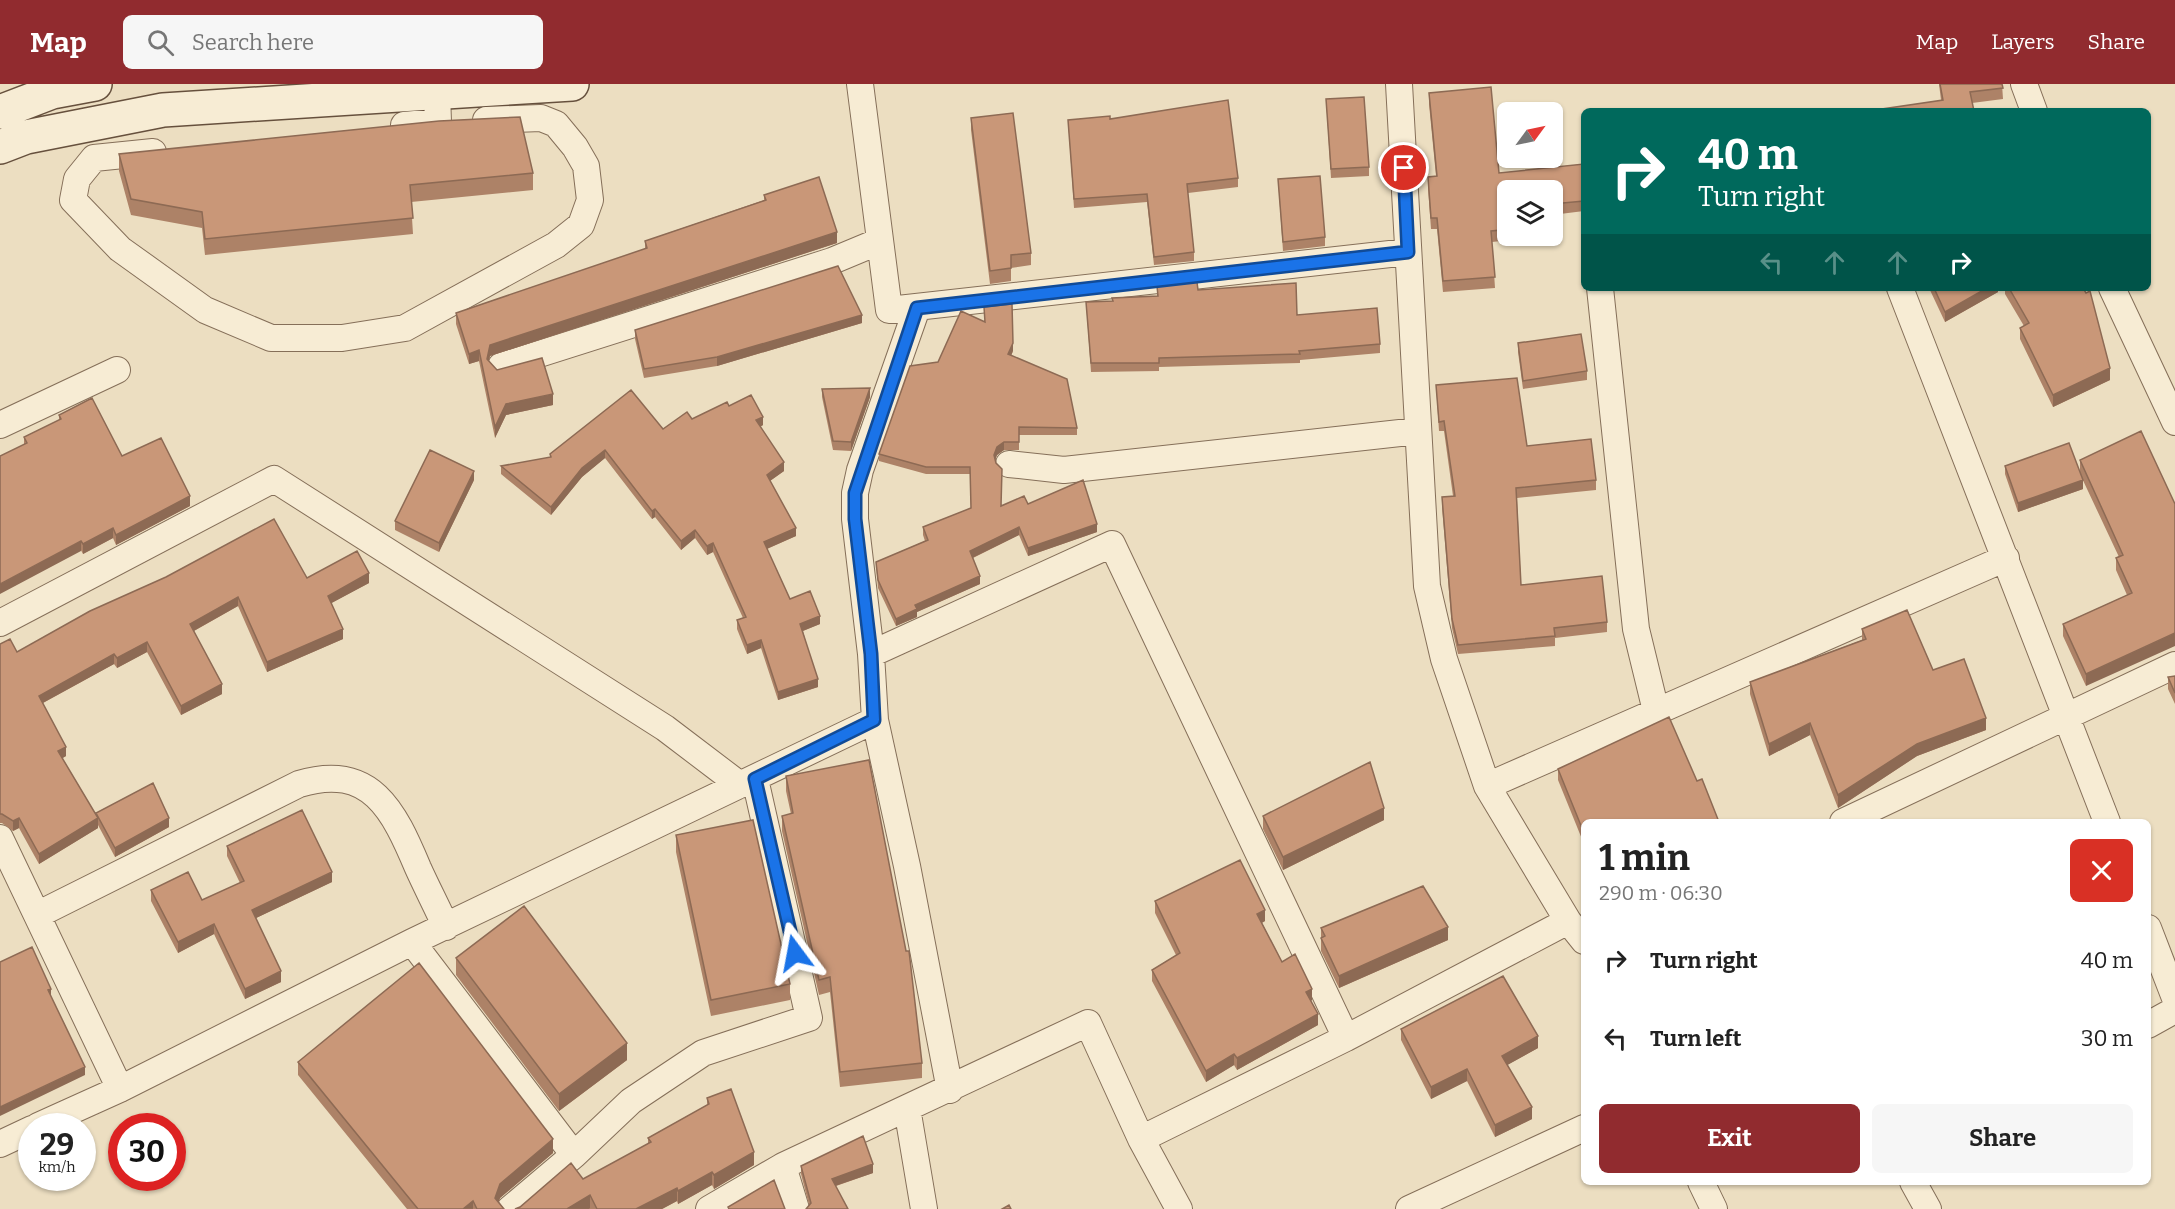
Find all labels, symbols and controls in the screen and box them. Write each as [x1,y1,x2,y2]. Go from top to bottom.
search box [123,15,543,69]
text: Map [30,26,87,59]
icon: search [144,26,177,59]
text: Search here [192,29,314,56]
text: Map [1916,29,1958,55]
text: Layers [1991,29,2055,55]
text: Share [2088,29,2145,55]
north arrow [1497,102,1563,168]
map controls [1497,102,1563,246]
text: 40 m [1698,130,1798,180]
icon: right [1599,132,1677,210]
pin [1378,142,1429,193]
icon: arrive [1387,151,1420,184]
button: layers [1497,180,1563,246]
text: Turn right [1698,181,1825,213]
icon: left [1755,246,1788,279]
icon: ahead [1818,246,1851,279]
icon: ahead [1881,246,1914,279]
icon: right [1944,246,1977,279]
text: 1 min [1599,836,1690,880]
button: close [2070,839,2133,902]
text: 290 m · 06:30 [1599,881,1723,905]
position arrow [763,921,827,985]
icon: right [1599,944,1632,977]
text: Turn right [1650,947,1758,974]
text: 40 m [2081,947,2133,974]
icon: left [1599,1022,1632,1055]
text: Turn left [1650,1025,1742,1052]
text: 30 m [2081,1025,2133,1052]
button: Exit [1599,1104,1860,1173]
button: Share [1872,1104,2133,1173]
speed limit sign: 30 [108,1113,186,1191]
text: 29 [40,1127,74,1163]
text: km/h [38,1158,76,1176]

